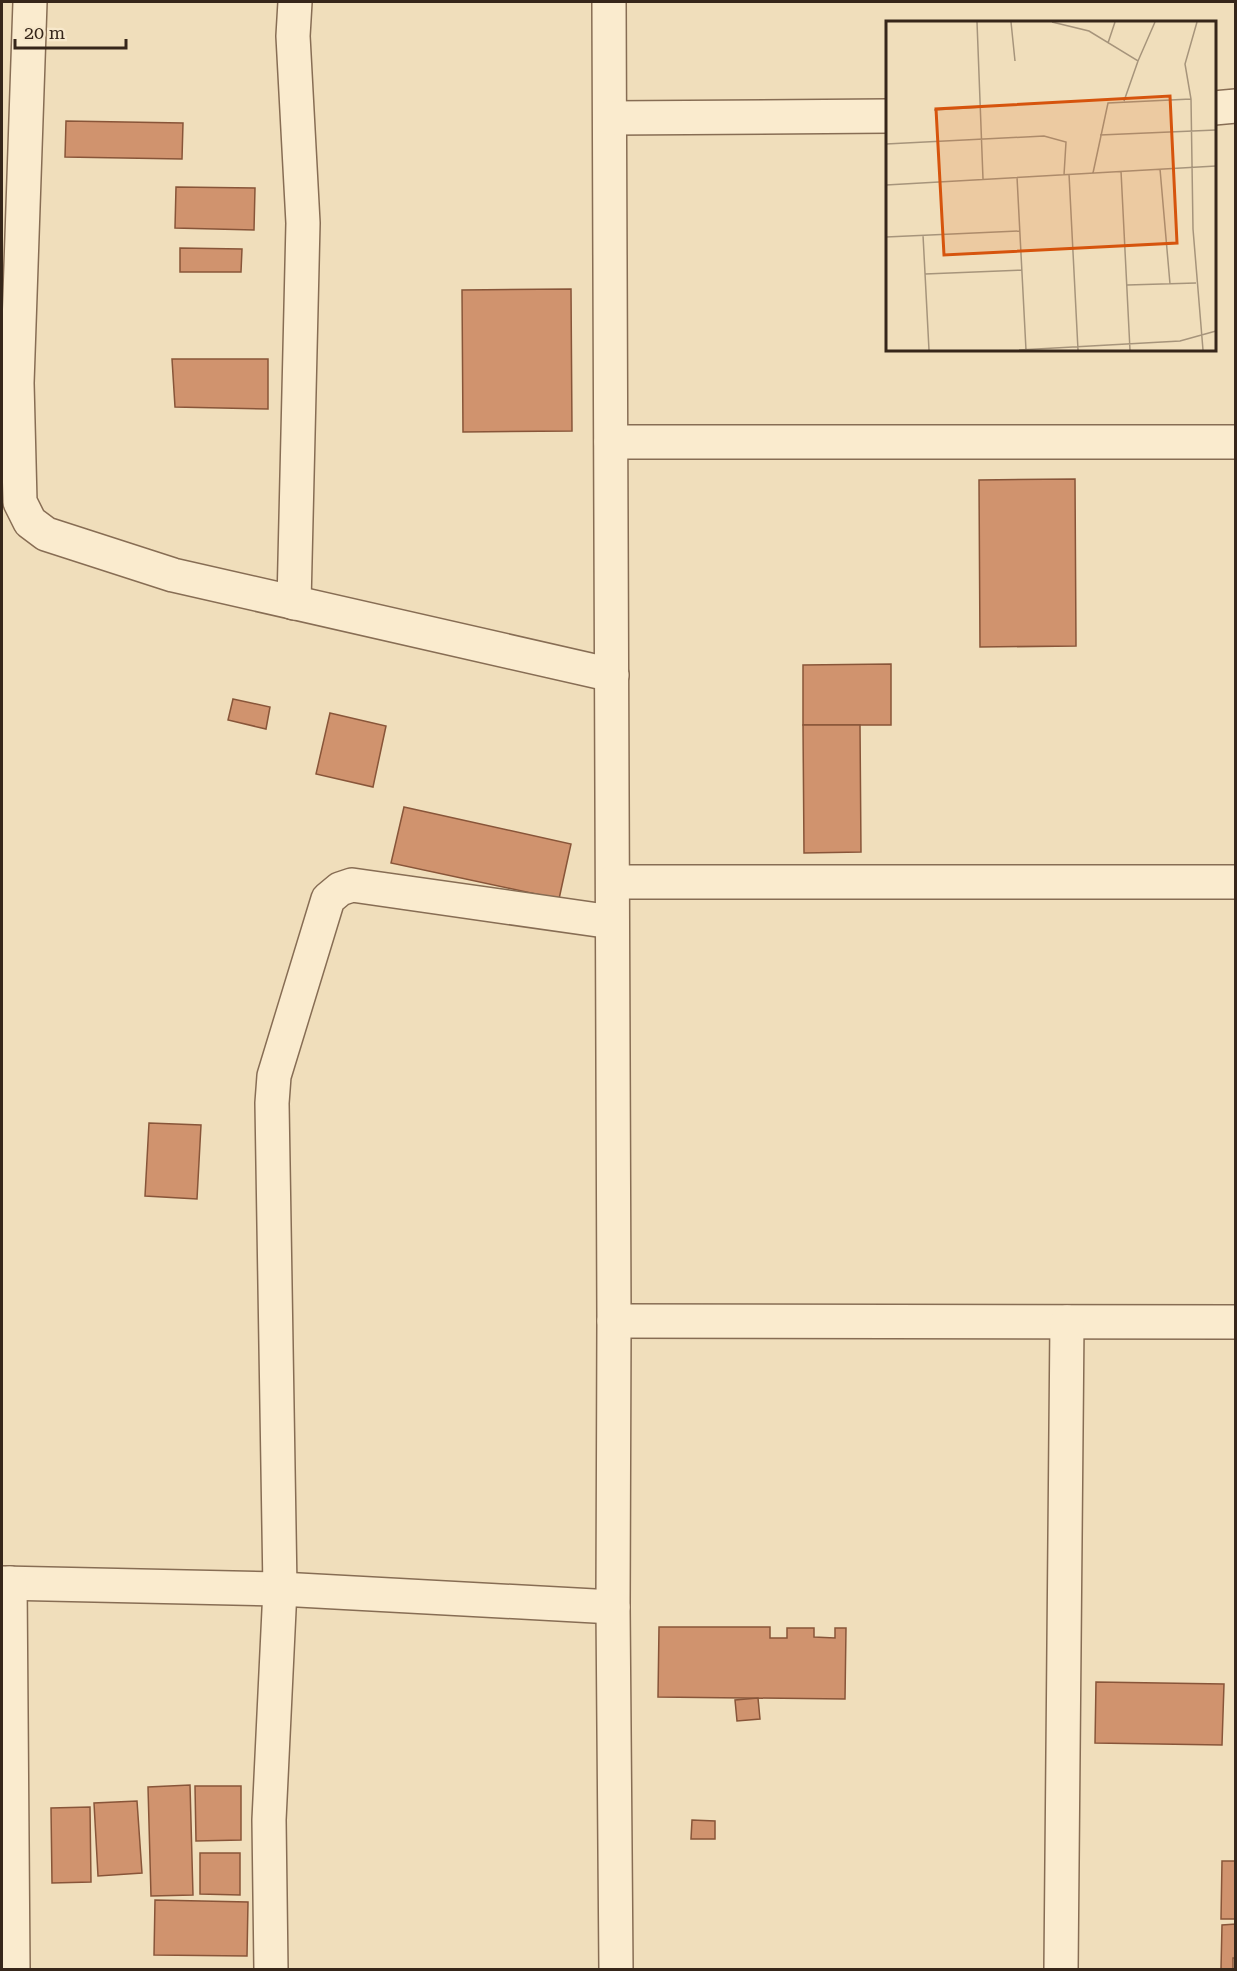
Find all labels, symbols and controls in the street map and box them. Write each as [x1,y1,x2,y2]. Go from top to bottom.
scale bar [15,12,126,50]
inset map [886,21,1216,351]
text: 20 m [24,22,65,43]

